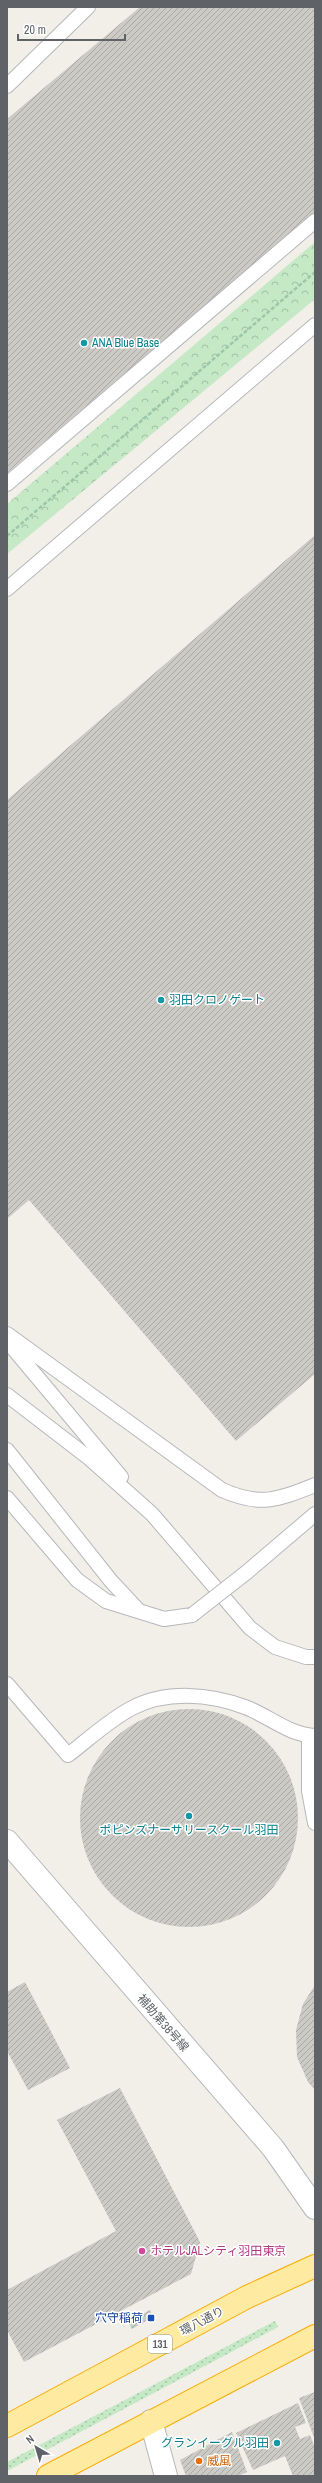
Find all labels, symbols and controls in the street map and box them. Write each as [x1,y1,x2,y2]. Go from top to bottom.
scale bar [18,16,125,42]
text: 20 m [24,22,46,38]
place label: ANA Blue Base [91,335,159,351]
marker: ANA Blue Base [79,338,89,348]
place label: 羽田クロノゲート [169,992,265,1008]
marker: 羽田クロノゲート [156,995,166,1005]
marker: ポピンズナーサリースクール羽田 [184,1811,194,1821]
place label: ポピンズナーサリースクール羽田 [100,1822,278,1838]
street label: 補助第38号線 [134,1991,192,2055]
place label: ホテルJALシティ羽田東京 [150,2243,286,2259]
marker: ホテルJALシティ羽田東京 [137,2246,147,2256]
street label: 環八通り [177,2303,227,2339]
place label: 穴守稲荷 [95,2310,143,2326]
marker: 穴守稲荷 [146,2313,156,2323]
road number: 131 [148,2335,172,2353]
north arrow [16,2427,56,2467]
text: N [23,2432,37,2447]
place label: グランイーグル羽田 [161,2435,269,2451]
marker: グランイーグル羽田 [272,2438,282,2448]
place label: 威風 [207,2453,231,2469]
marker: 威風 [194,2456,204,2466]

